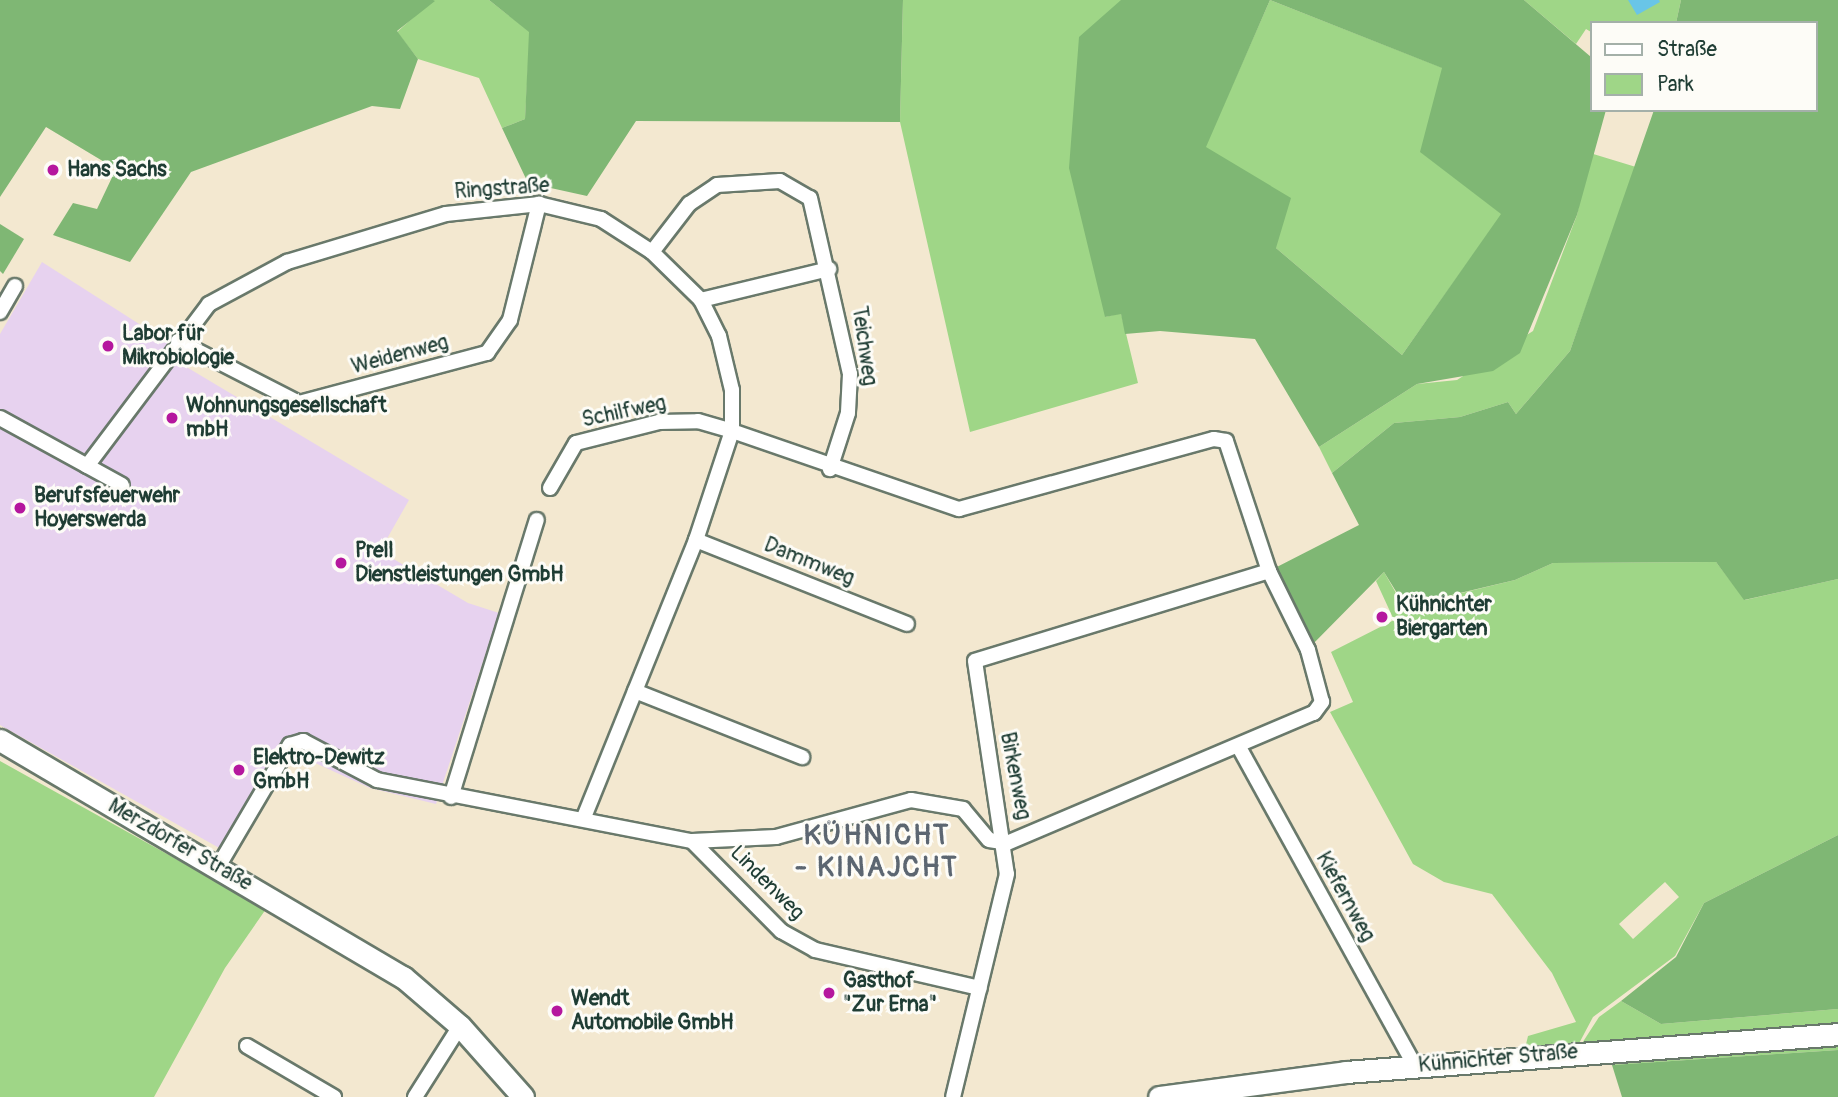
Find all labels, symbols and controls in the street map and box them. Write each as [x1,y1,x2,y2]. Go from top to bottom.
legend [1590,21,1817,112]
text: Straße [1657,36,1717,63]
text: Park [1657,71,1694,98]
place label: Hans Sachs [67,157,167,183]
marker: Hans Sachs [45,162,61,178]
street label: Ringstraße [454,173,550,205]
street label: Teichweg [846,305,882,387]
place label: Labor für Mikrobiologie [122,321,234,371]
street label: Weidenweg [349,330,451,380]
marker: Labor für Mikrobiologie [100,338,116,354]
street label: Schilfweg [580,391,668,433]
place label: Wohnungsgesellschaft mbH [186,393,387,443]
marker: Wohnungsgesellschaft mbH [164,410,180,426]
place label: Berufsfeuerwehr Hoyerswerda [34,483,180,533]
marker: Berufsfeuerwehr Hoyerswerda [12,500,28,516]
street label: Dammweg [760,532,858,592]
place label: Prell Dienstleistungen GmbH [355,538,564,588]
marker: Prell Dienstleistungen GmbH [333,555,349,571]
place label: Kühnichter Biergarten [1396,592,1492,642]
marker: Kühnichter Biergarten [1374,609,1390,625]
street label: Birkenweg [994,730,1036,822]
place label: Elektro-Dewitz GmbH [253,745,385,795]
marker: Elektro-Dewitz GmbH [231,762,247,778]
street label: Merzdorfer Straße [104,794,256,896]
district label: KÜHNICHT - KINAJCHT [796,819,958,885]
street label: Lindenweg [725,841,809,925]
street label: Kiefernweg [1310,848,1380,946]
place label: Gasthof "Zur Erna" [843,968,937,1018]
marker: Gasthof "Zur Erna" [821,985,837,1001]
place label: Wendt Automobile GmbH [571,986,734,1036]
marker: Wendt Automobile GmbH [549,1003,565,1019]
street label: Kühnichter Straße [1417,1039,1579,1079]

